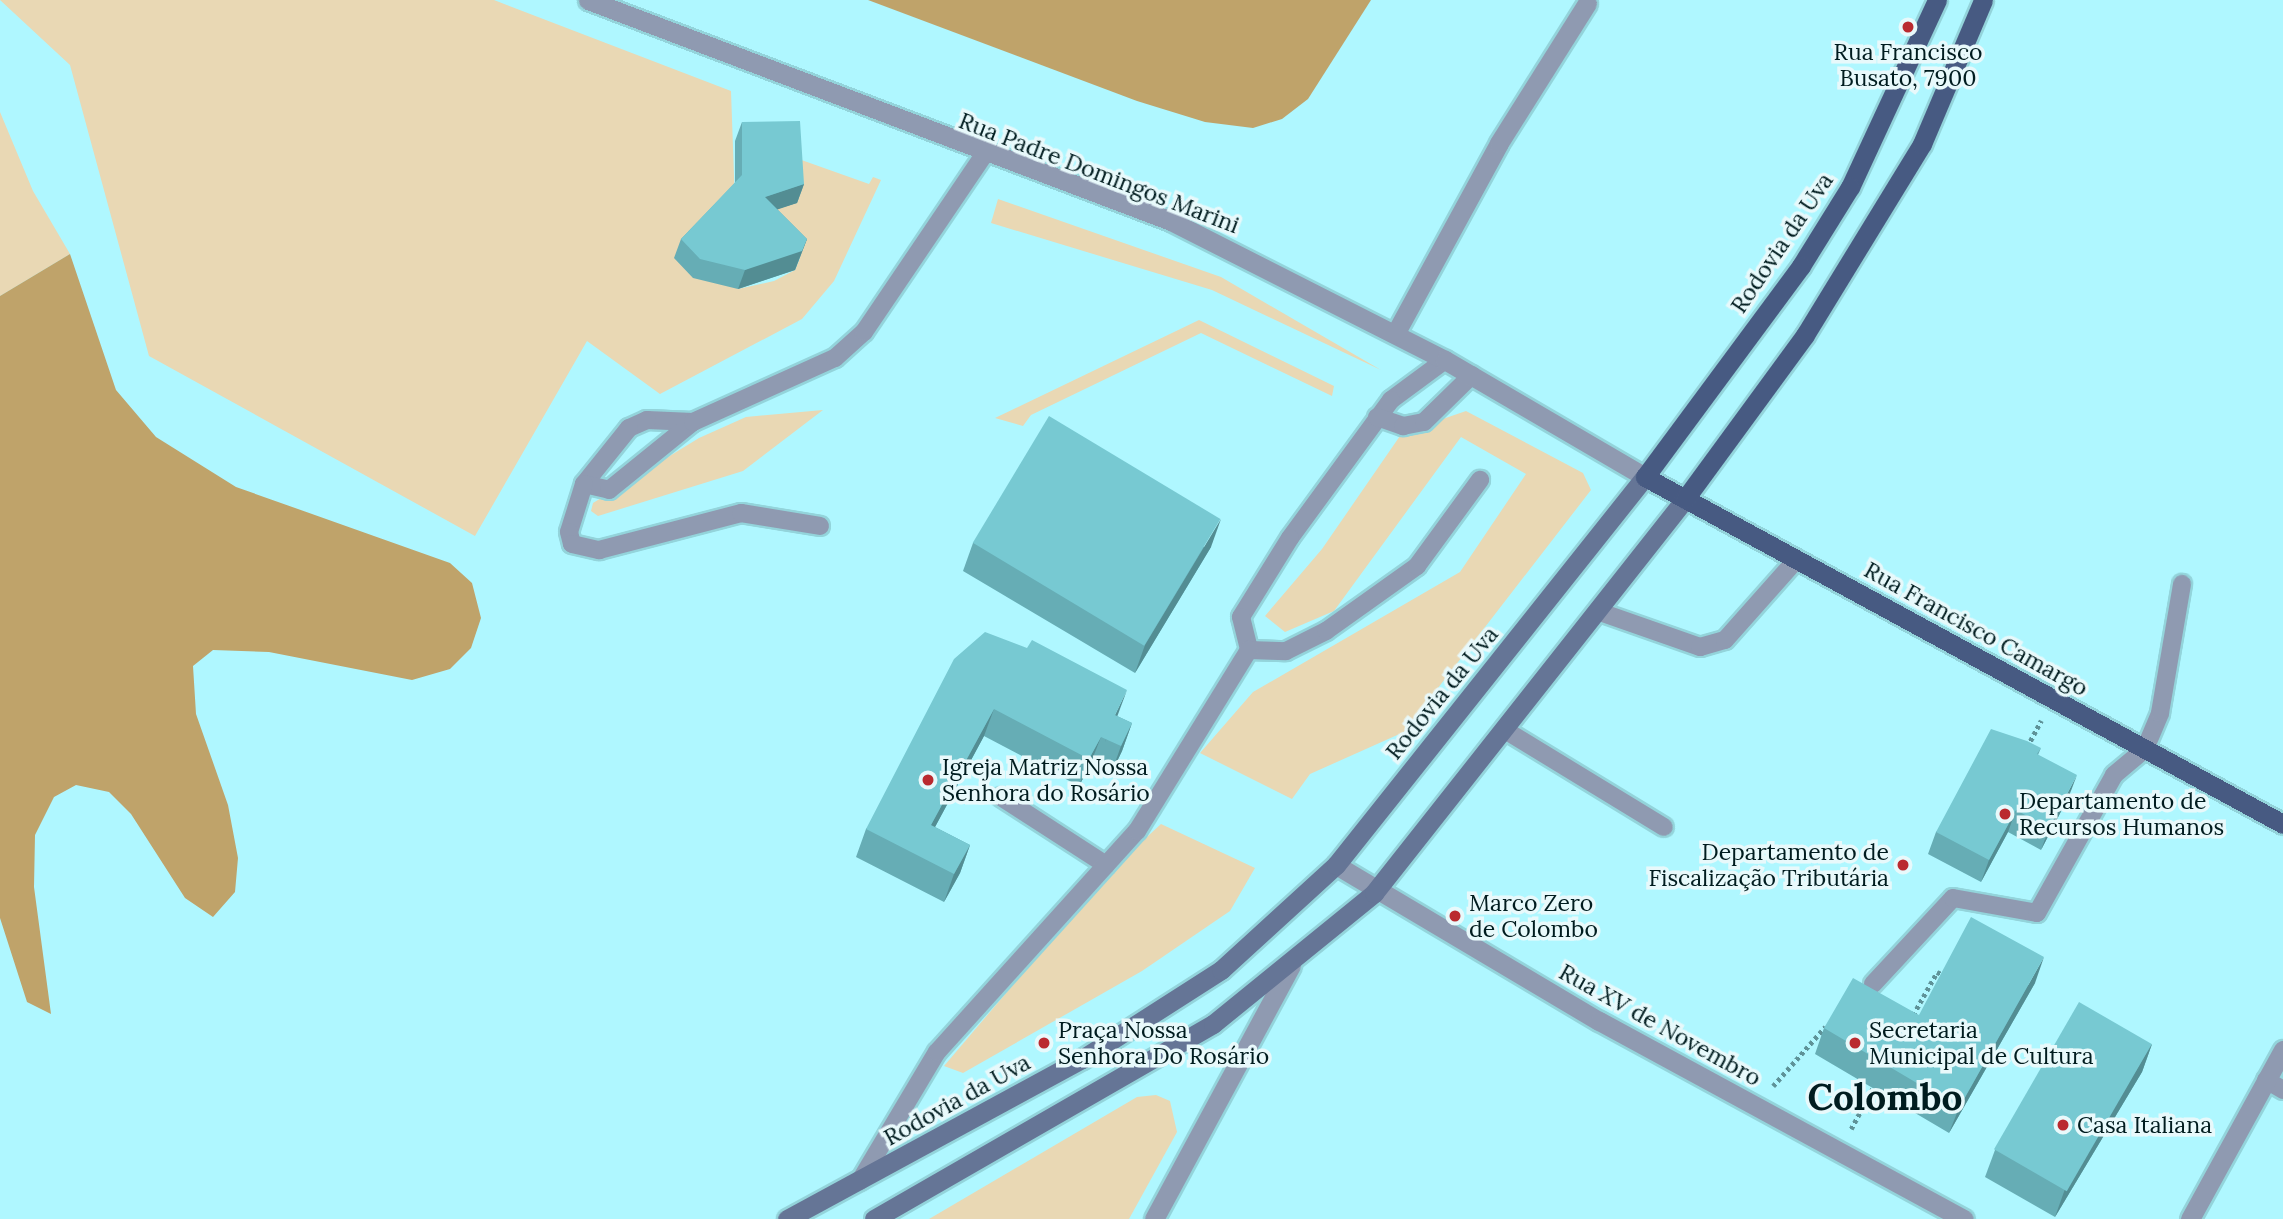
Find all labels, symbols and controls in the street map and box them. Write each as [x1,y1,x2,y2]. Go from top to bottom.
marker: Rua Francisco Busato, 7900 [1900,19,1916,35]
place label: Rua Francisco Busato, 7900 [1833,38,1983,92]
street label: Rua Padre Domingos Marini [955,107,1243,239]
street label: Rodovia da Uva [1725,168,1839,318]
street label: Rua Francisco Camargo [1859,556,2093,702]
street label: Rodovia da Uva [1380,621,1504,765]
place label: Igreja Matriz Nossa Senhora do Rosário [942,753,1150,807]
marker: Igreja Matriz Nossa Senhora do Rosário [920,772,936,788]
place label: Departamento de Recursos Humanos [2019,787,2224,841]
marker: Departamento de Recursos Humanos [1997,806,2013,822]
place label: Departamento de Fiscalização Tributária [1648,838,1889,892]
marker: Departamento de Fiscalização Tributária [1895,857,1911,873]
place label: Marco Zero de Colombo [1469,889,1598,943]
marker: Marco Zero de Colombo [1447,908,1463,924]
street label: Rua XV de Novembro [1554,958,1766,1092]
place label: Praça Nossa Senhora Do Rosário [1058,1016,1269,1070]
place label: Secretaria Municipal de Cultura [1869,1016,2094,1070]
marker: Praça Nossa Senhora Do Rosário [1036,1035,1052,1051]
marker: Secretaria Municipal de Cultura [1847,1035,1863,1051]
street label: Rodovia da Uva [879,1048,1035,1152]
district label: Colombo [1808,1075,1962,1119]
place label: Casa Italiana [2077,1111,2212,1139]
marker: Casa Italiana [2055,1117,2071,1133]

